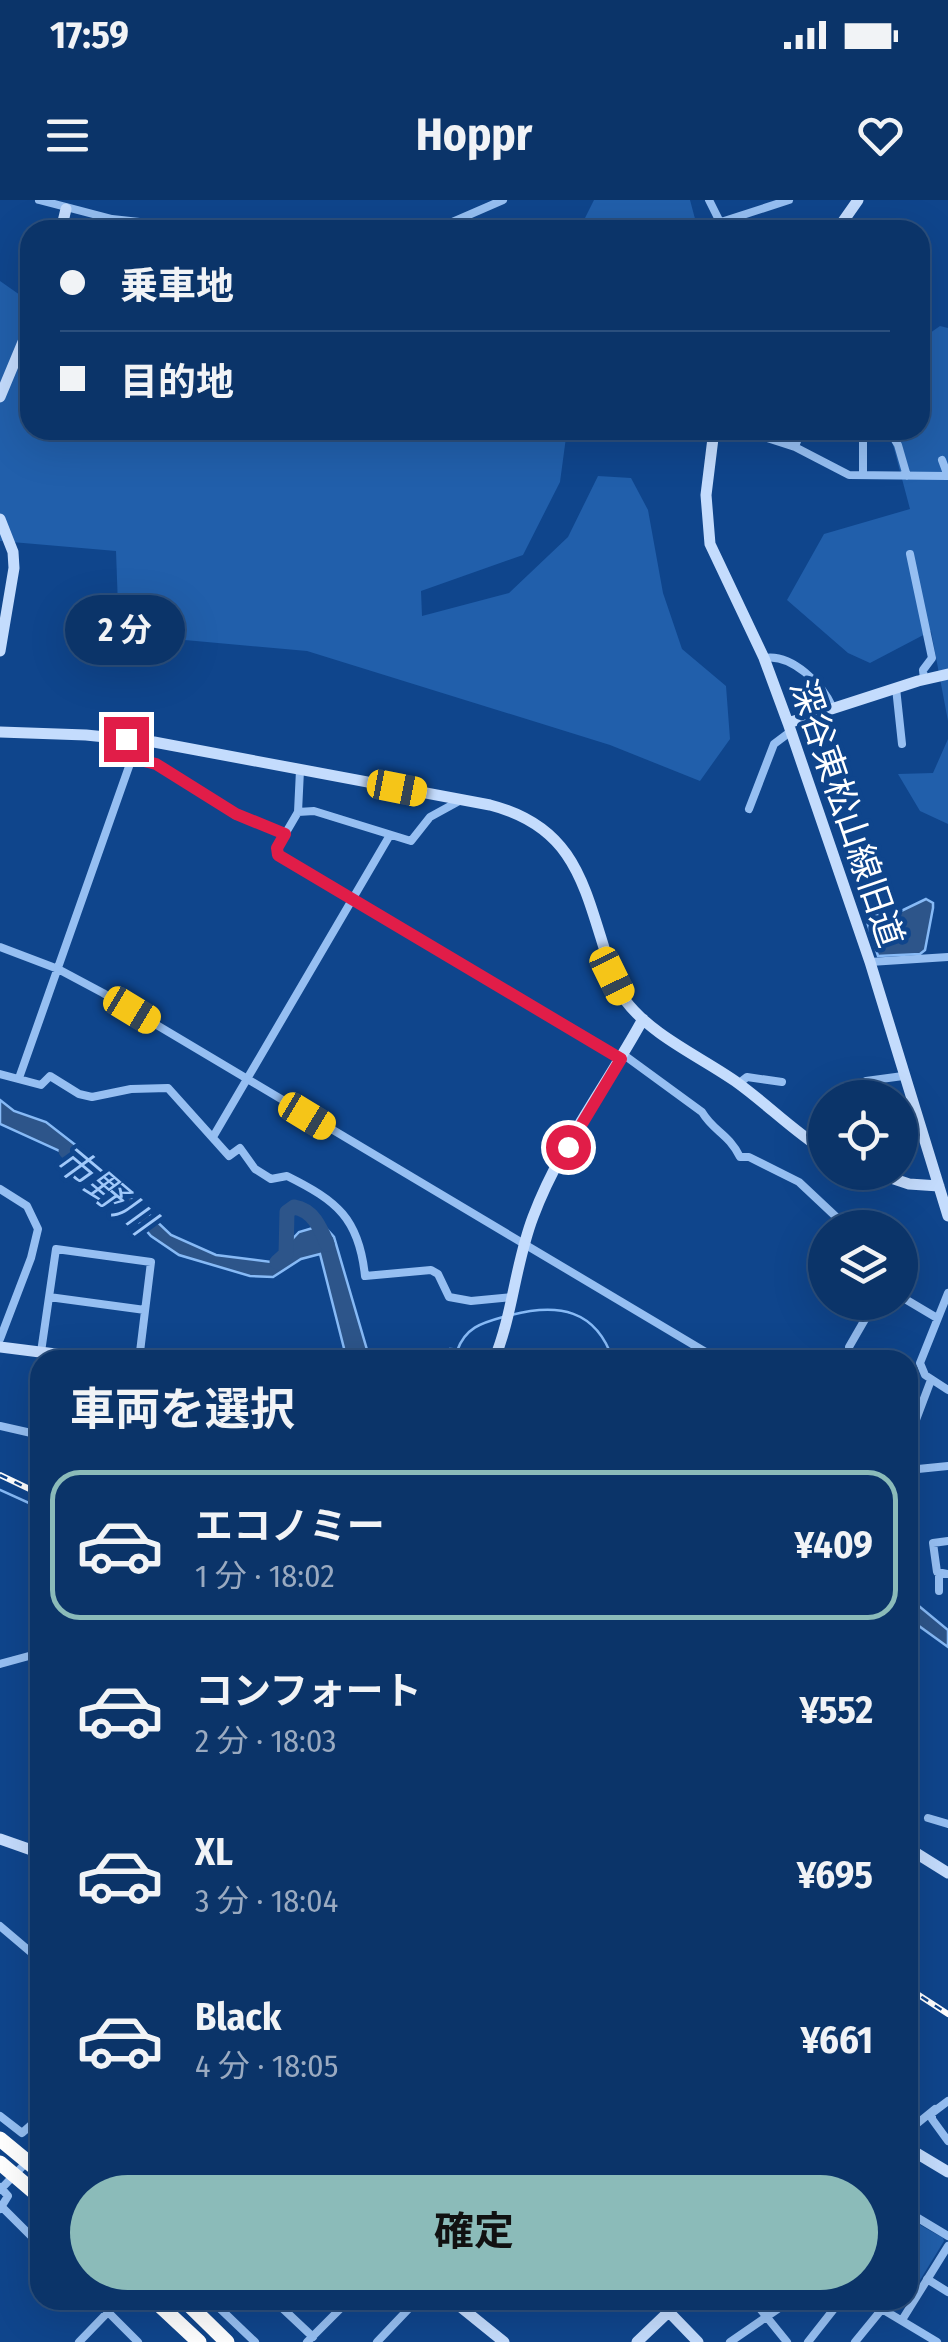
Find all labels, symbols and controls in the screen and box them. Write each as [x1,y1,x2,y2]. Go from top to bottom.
text: 17:59 [50,12,129,58]
icon: menu [40,108,95,163]
text: Hoppr [416,108,532,162]
icon: heart [853,108,908,163]
text: 乗車地 [120,263,234,309]
text: 目的地 [120,359,234,405]
callout: 2 分 [66,594,186,664]
text: 2 分 [98,611,152,649]
street label: 深谷東松山線旧道 [782,674,912,952]
route end [104,717,149,762]
car [365,768,429,808]
car [585,942,639,1010]
car [99,982,165,1038]
map controls [808,1080,918,1320]
button: locate [808,1080,918,1190]
car [274,1088,340,1144]
route start [546,1125,591,1170]
water label: 市野川 [47,1136,167,1247]
button: layers [808,1210,918,1320]
text: 車両を選択 [70,1383,295,1437]
icon: car [75,1500,165,1590]
text: エコノミー [195,1503,385,1549]
text: ¥409 [794,1522,873,1568]
text: 1 分 · 18:02 [195,1557,335,1595]
icon: car [75,1665,165,1755]
text: コンフォート [195,1668,422,1714]
text: ¥552 [799,1687,873,1733]
text: 2 分 · 18:03 [195,1722,337,1760]
text: XL [195,1829,233,1875]
icon: car [75,1830,165,1920]
text: ¥695 [797,1852,873,1898]
text: 3 分 · 18:04 [195,1882,338,1920]
text: Black [195,1994,281,2040]
icon: car [75,1995,165,2085]
text: ¥661 [801,2017,873,2063]
text: 4 分 · 18:05 [195,2047,338,2085]
button: 確定 [70,2175,878,2290]

